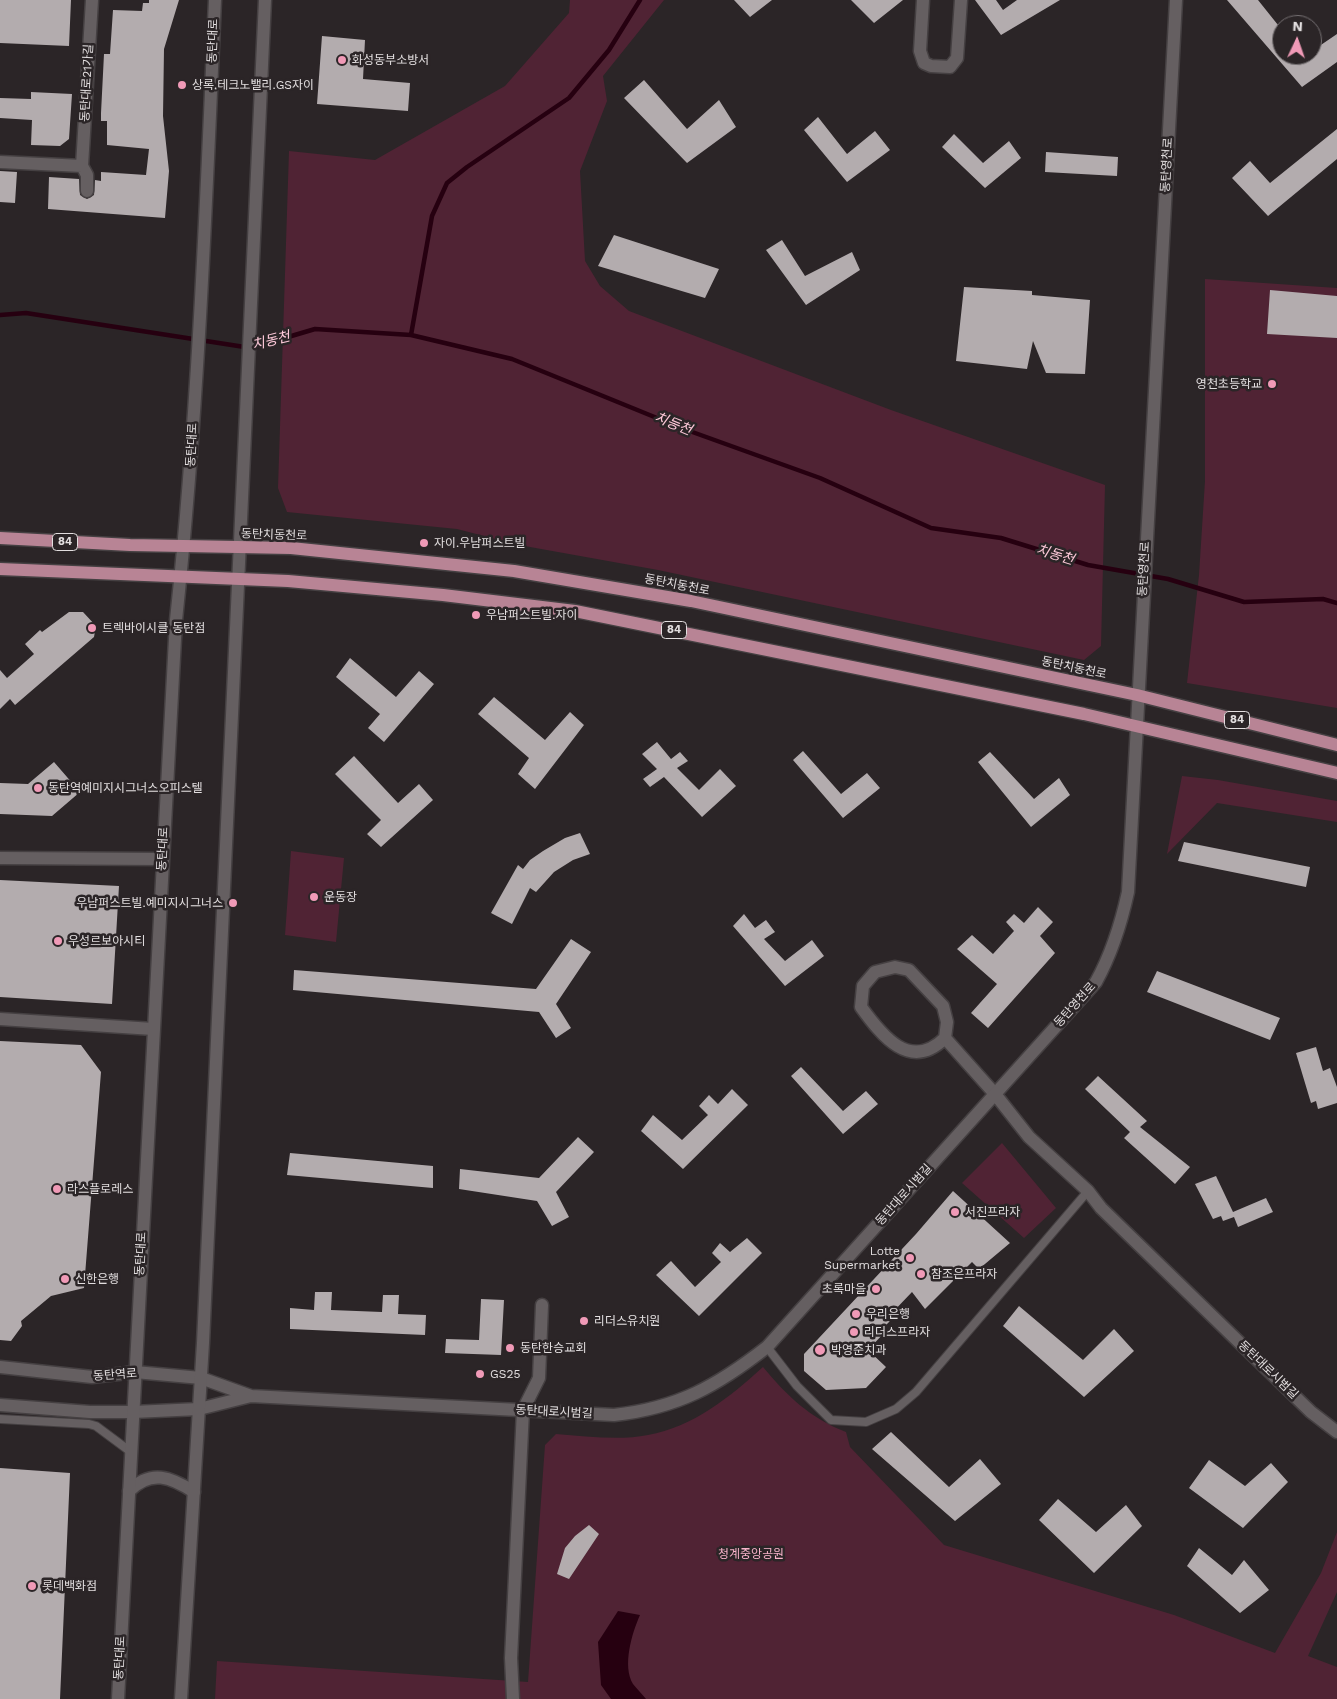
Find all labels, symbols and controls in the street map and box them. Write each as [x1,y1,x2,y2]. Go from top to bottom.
north arrow [1272,15,1322,65]
text: N [1292,18,1303,34]
street label: 동탄대로 [205,19,221,63]
street label: 동탄대로21가길 [78,44,96,122]
place label: 화성동부소방서 [352,53,429,67]
marker: 화성동부소방서 [336,54,348,66]
place label: 상록.테크노밸리.GS자이 [192,78,314,92]
marker: 상록.테크노밸리.GS자이 [176,79,188,91]
street label: 동탄영천로 [1158,137,1176,193]
water label: 치동천 [250,328,292,354]
place label: 영천초등학교 [1196,377,1262,391]
marker: 영천초등학교 [1266,378,1278,390]
water label: 치동천 [652,409,694,439]
street label: 동탄대로 [184,423,200,467]
street label: 동탄치동천로 [241,527,307,543]
road number: 84 [52,534,78,550]
place label: 자이.우남퍼스트빌 [434,536,526,550]
marker: 자이.우남퍼스트빌 [418,537,430,549]
water label: 치동천 [1034,541,1076,569]
street label: 동탄영천로 [1135,541,1153,597]
street label: 동탄치동천로 [643,572,711,598]
place label: 우남퍼스트빌.자이 [486,608,578,622]
marker: 우남퍼스트빌.자이 [470,609,482,621]
place label: 트렉바이시클 동탄점 [102,621,205,635]
marker: 트렉바이시클 동탄점 [86,622,98,634]
road number: 84 [662,622,686,638]
street label: 동탄치동천로 [1040,654,1108,682]
road number: 84 [1224,712,1250,728]
place label: 동탄역예미지시그너스오피스텔 [48,781,203,795]
marker: 동탄역예미지시그너스오피스텔 [32,782,44,794]
street label: 동탄대로 [155,827,171,871]
place label: 운동장 [324,890,357,904]
marker: 운동장 [308,891,320,903]
place label: 우남퍼스트빌.예미지시그너스 [76,896,223,910]
marker: 우남퍼스트빌.예미지시그너스 [227,897,239,909]
place label: 우성르보아시티 [68,934,145,948]
marker: 우성르보아시티 [52,935,64,947]
street label: 동탄영천로 [1051,980,1099,1030]
street label: 동탄대로시범길 [873,1161,935,1229]
place label: 라스플로레스 [67,1182,133,1196]
marker: 라스플로레스 [51,1183,63,1195]
place label: 서진프라자 [965,1205,1020,1219]
marker: 서진프라자 [949,1206,961,1218]
street label: 동탄대로 [133,1232,149,1276]
place label: Lotte Supermarket [824,1244,900,1272]
marker: Lotte Supermarket [904,1252,916,1264]
place label: 참조은프라자 [931,1267,997,1281]
marker: 참조은프라자 [915,1268,927,1280]
place label: 신한은행 [75,1272,119,1286]
marker: 신한은행 [59,1273,71,1285]
place label: 초록마을 [822,1282,866,1296]
marker: 초록마을 [870,1283,882,1295]
place label: 우리은행 [866,1307,910,1321]
marker: 우리은행 [850,1308,862,1320]
place label: 리더스유치원 [594,1314,660,1328]
marker: 리더스유치원 [578,1315,590,1327]
place label: 리더스프라자 [864,1325,930,1339]
marker: 리더스프라자 [848,1326,860,1338]
street label: 동탄대로시범길 [1235,1338,1301,1402]
place label: 동탄한승교회 [520,1341,586,1355]
marker: 동탄한승교회 [504,1342,516,1354]
marker: 박영준치과 [813,1343,827,1357]
place label: 박영준치과 [831,1343,886,1357]
street label: 동탄역로 [92,1366,138,1384]
place label: GS25 [490,1367,520,1381]
marker: GS25 [474,1368,486,1380]
street label: 동탄대로시범길 [515,1403,593,1421]
park label: 청계중앙공원 [718,1547,784,1561]
place label: 롯데백화점 [42,1579,97,1593]
marker: 롯데백화점 [26,1580,38,1592]
street label: 동탄대로 [112,1636,128,1680]

